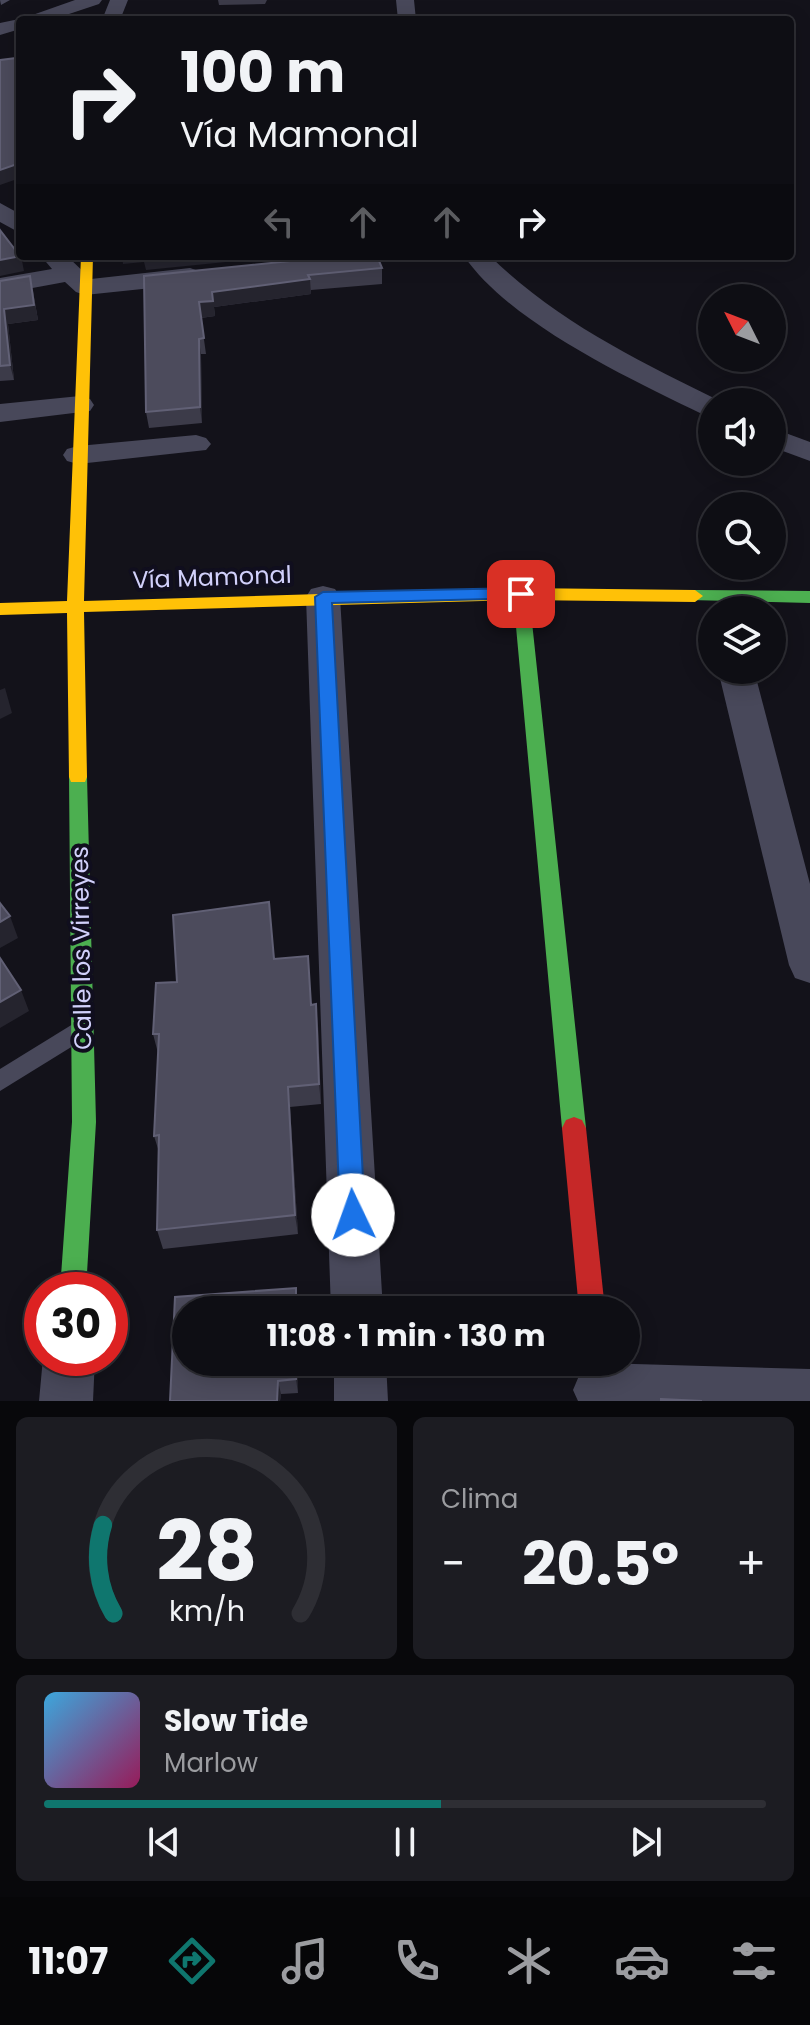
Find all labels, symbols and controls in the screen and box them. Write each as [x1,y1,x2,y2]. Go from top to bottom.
text: 100 m [180,33,345,112]
icon: right [48,48,152,152]
text: Vía Mamonal [180,109,419,160]
icon: left [257,200,301,244]
icon: ahead [341,200,385,244]
icon: ahead [425,200,469,244]
icon: right [509,200,553,244]
north arrow [698,284,786,372]
map controls [698,284,786,684]
button: sound [698,388,786,476]
button: search [698,492,786,580]
street label: Vía Mamonal [132,558,292,596]
pin [487,560,555,628]
icon: arrive [499,572,543,616]
button: layers [698,596,786,684]
street label: Calle los Virreyes [63,846,99,1050]
position arrow [311,1173,395,1257]
speed limit sign: 30 [24,1272,128,1376]
text: 11:08 · 1 min · 130 m [266,1314,546,1357]
text: Clima [441,1481,518,1517]
text: 28 [156,1493,257,1609]
text: 20.5° [522,1522,679,1606]
text: − [441,1533,465,1594]
text: + [736,1533,766,1594]
text: km/h [168,1591,245,1631]
text: Slow Tide [164,1699,308,1742]
text: Marlow [164,1745,258,1781]
icon: previous [142,1820,186,1864]
icon: pause [383,1820,427,1864]
icon: next [624,1820,668,1864]
icon: directions [164,1933,220,1989]
icon: music [277,1933,333,1989]
icon: phone [389,1933,445,1989]
icon: climate [501,1933,557,1989]
icon: car [614,1933,670,1989]
icon: filters [726,1933,782,1989]
text: 11:07 [28,1936,108,1987]

